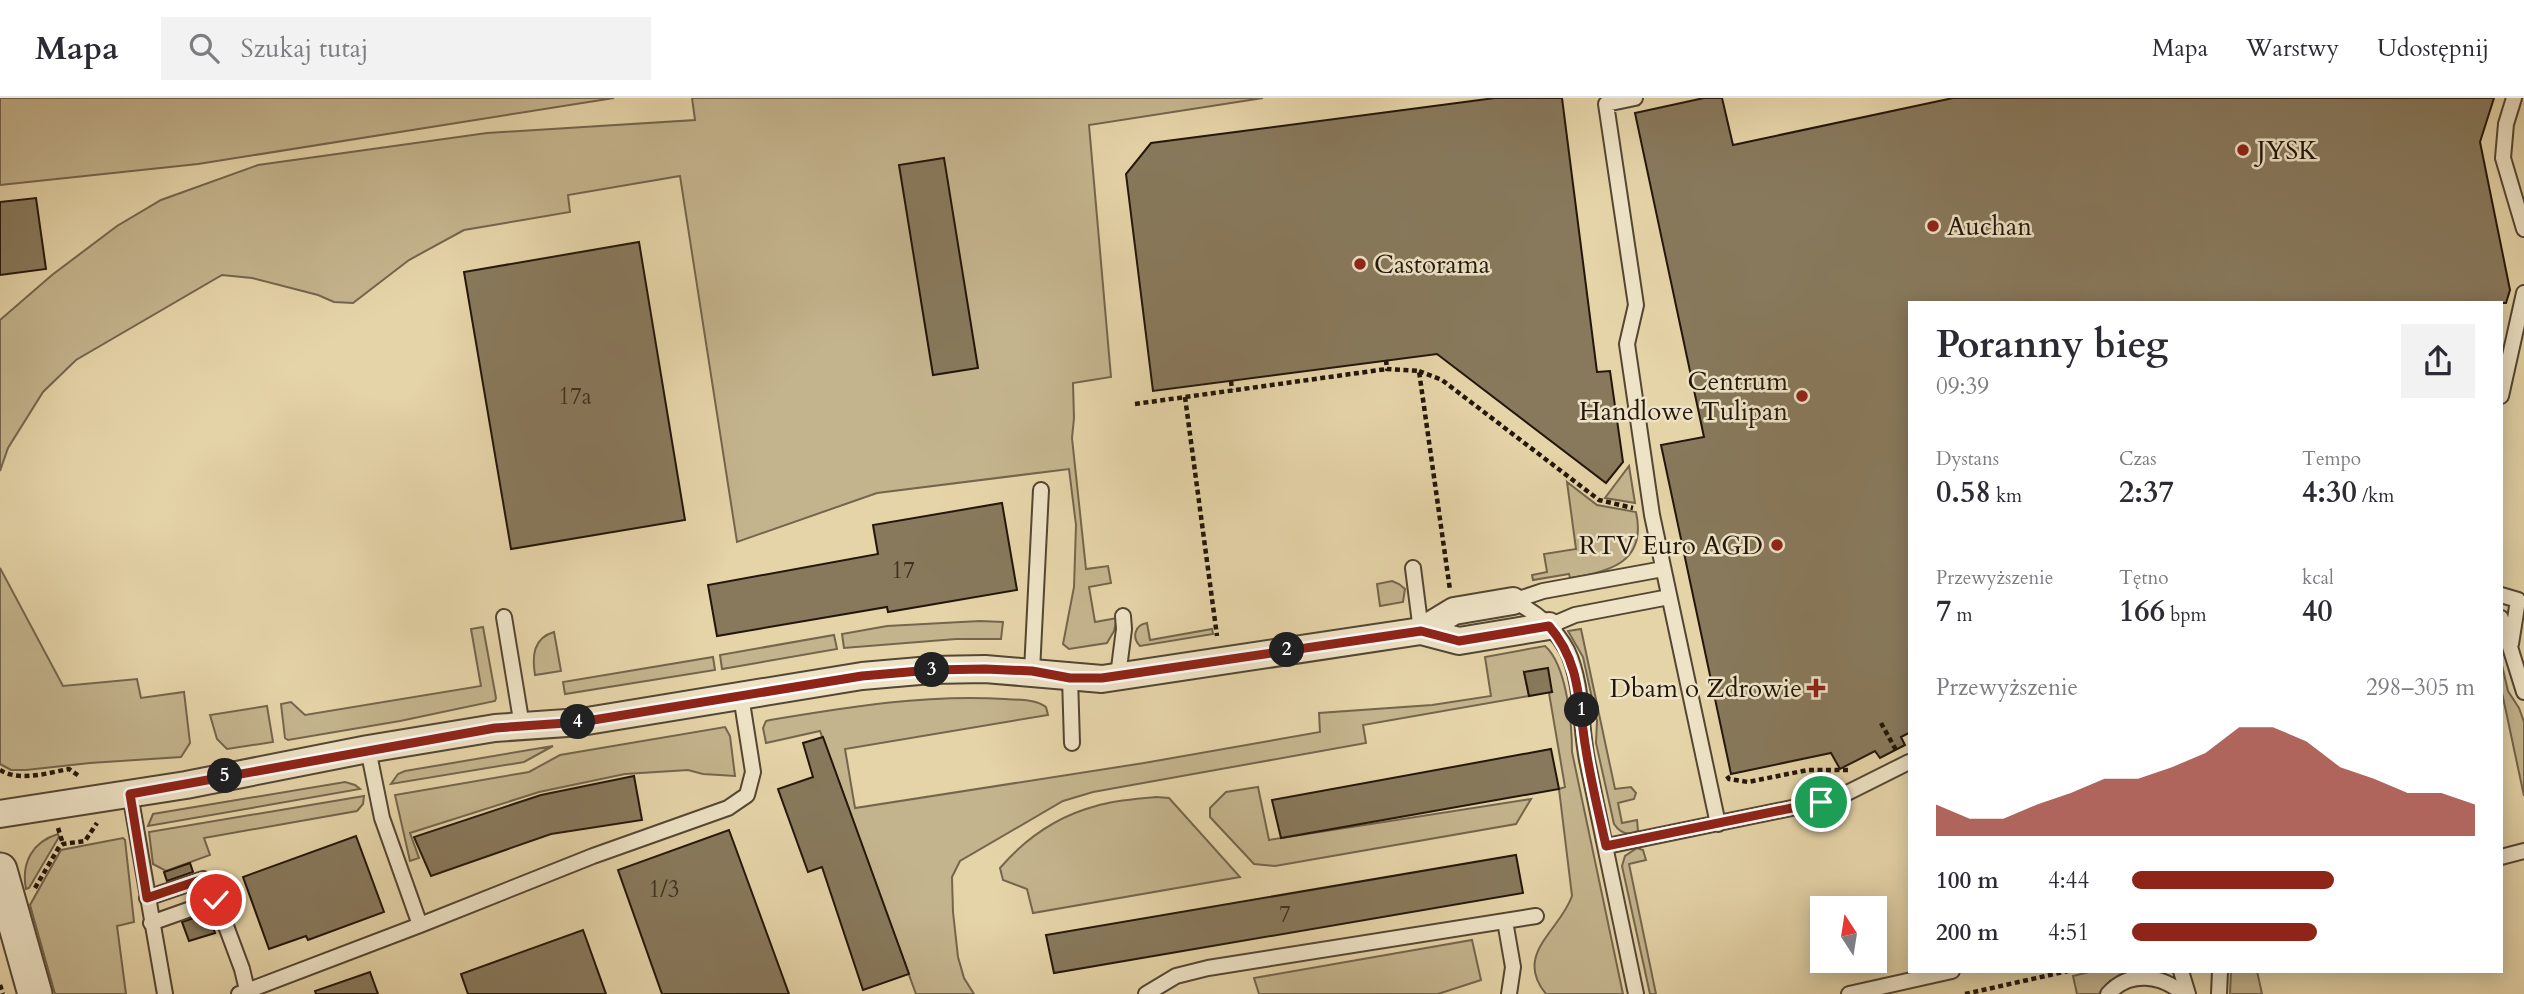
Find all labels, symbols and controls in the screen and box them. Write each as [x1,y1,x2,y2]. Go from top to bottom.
search box [161,17,651,80]
text: Mapa [35,26,119,71]
icon: search [185,29,223,67]
text: Szukaj tutaj [241,31,368,66]
text: Mapa [2152,32,2208,65]
text: Warstwy [2246,32,2339,65]
text: Udostępnij [2377,32,2489,65]
place label: JYSK [2253,133,2318,168]
marker: JYSK [2235,142,2251,158]
place label: Auchan [1947,209,2032,244]
marker: Auchan [1925,218,1941,234]
place label: Castorama [1374,247,1490,282]
marker: Castorama [1352,256,1368,272]
text: Poranny bieg [1936,319,2168,371]
button: share [2401,324,2475,398]
place label: Centrum Handlowe Tulipan [1579,364,1788,429]
text: 09:39 [1936,371,1989,402]
house number: 17a [558,381,592,412]
marker: Centrum Handlowe Tulipan [1794,388,1810,404]
text: Dystans [1936,446,1999,472]
text: Czas [2119,446,2157,472]
text: Tempo [2302,446,2361,472]
text: 0.58 [1936,472,1991,513]
text: 2:37 [2119,472,2174,513]
text: 4:30 [2302,472,2357,513]
text: km [1991,483,2022,509]
text: /km [2357,483,2394,509]
place label: RTV Euro AGD [1579,528,1763,563]
marker: RTV Euro AGD [1769,537,1785,553]
house number: 17 [891,555,915,586]
text: Przewyższenie [1936,565,2053,591]
text: Tętno [2119,565,2169,591]
text: kcal [2302,565,2334,591]
text: 7 [1936,591,1951,632]
text: 166 [2119,591,2165,632]
text: 40 [2302,591,2333,632]
text: m [1951,602,1973,628]
text: bpm [2165,602,2207,628]
pin: 2 [1270,632,1304,668]
text: 2 [1282,636,1291,662]
pin: 3 [914,652,950,688]
text: 3 [927,656,936,682]
place label: Dbam o Zdrowie [1610,671,1802,706]
text: Przewyższenie [1936,672,2078,703]
text: 298–305 m [2366,672,2475,703]
marker: Dbam o Zdrowie [1808,680,1824,696]
pin: 1 [1564,692,1600,728]
text: 1 [1577,696,1586,722]
pin: 4 [560,704,596,740]
text: 4 [573,708,582,734]
pin: 5 [208,758,243,794]
text: 5 [220,762,229,788]
pin [1791,772,1851,832]
icon: arrive [1802,783,1840,821]
text: 100 m [1936,865,1999,896]
text: 4:44 [2048,865,2089,896]
pin [186,870,246,930]
house number: 1/3 [648,874,680,905]
icon: check [197,881,235,919]
north arrow [1810,896,1886,973]
map controls [1810,896,1887,973]
house number: 7 [1279,899,1291,930]
text: 200 m [1936,917,1999,948]
text: 4:51 [2048,917,2089,948]

